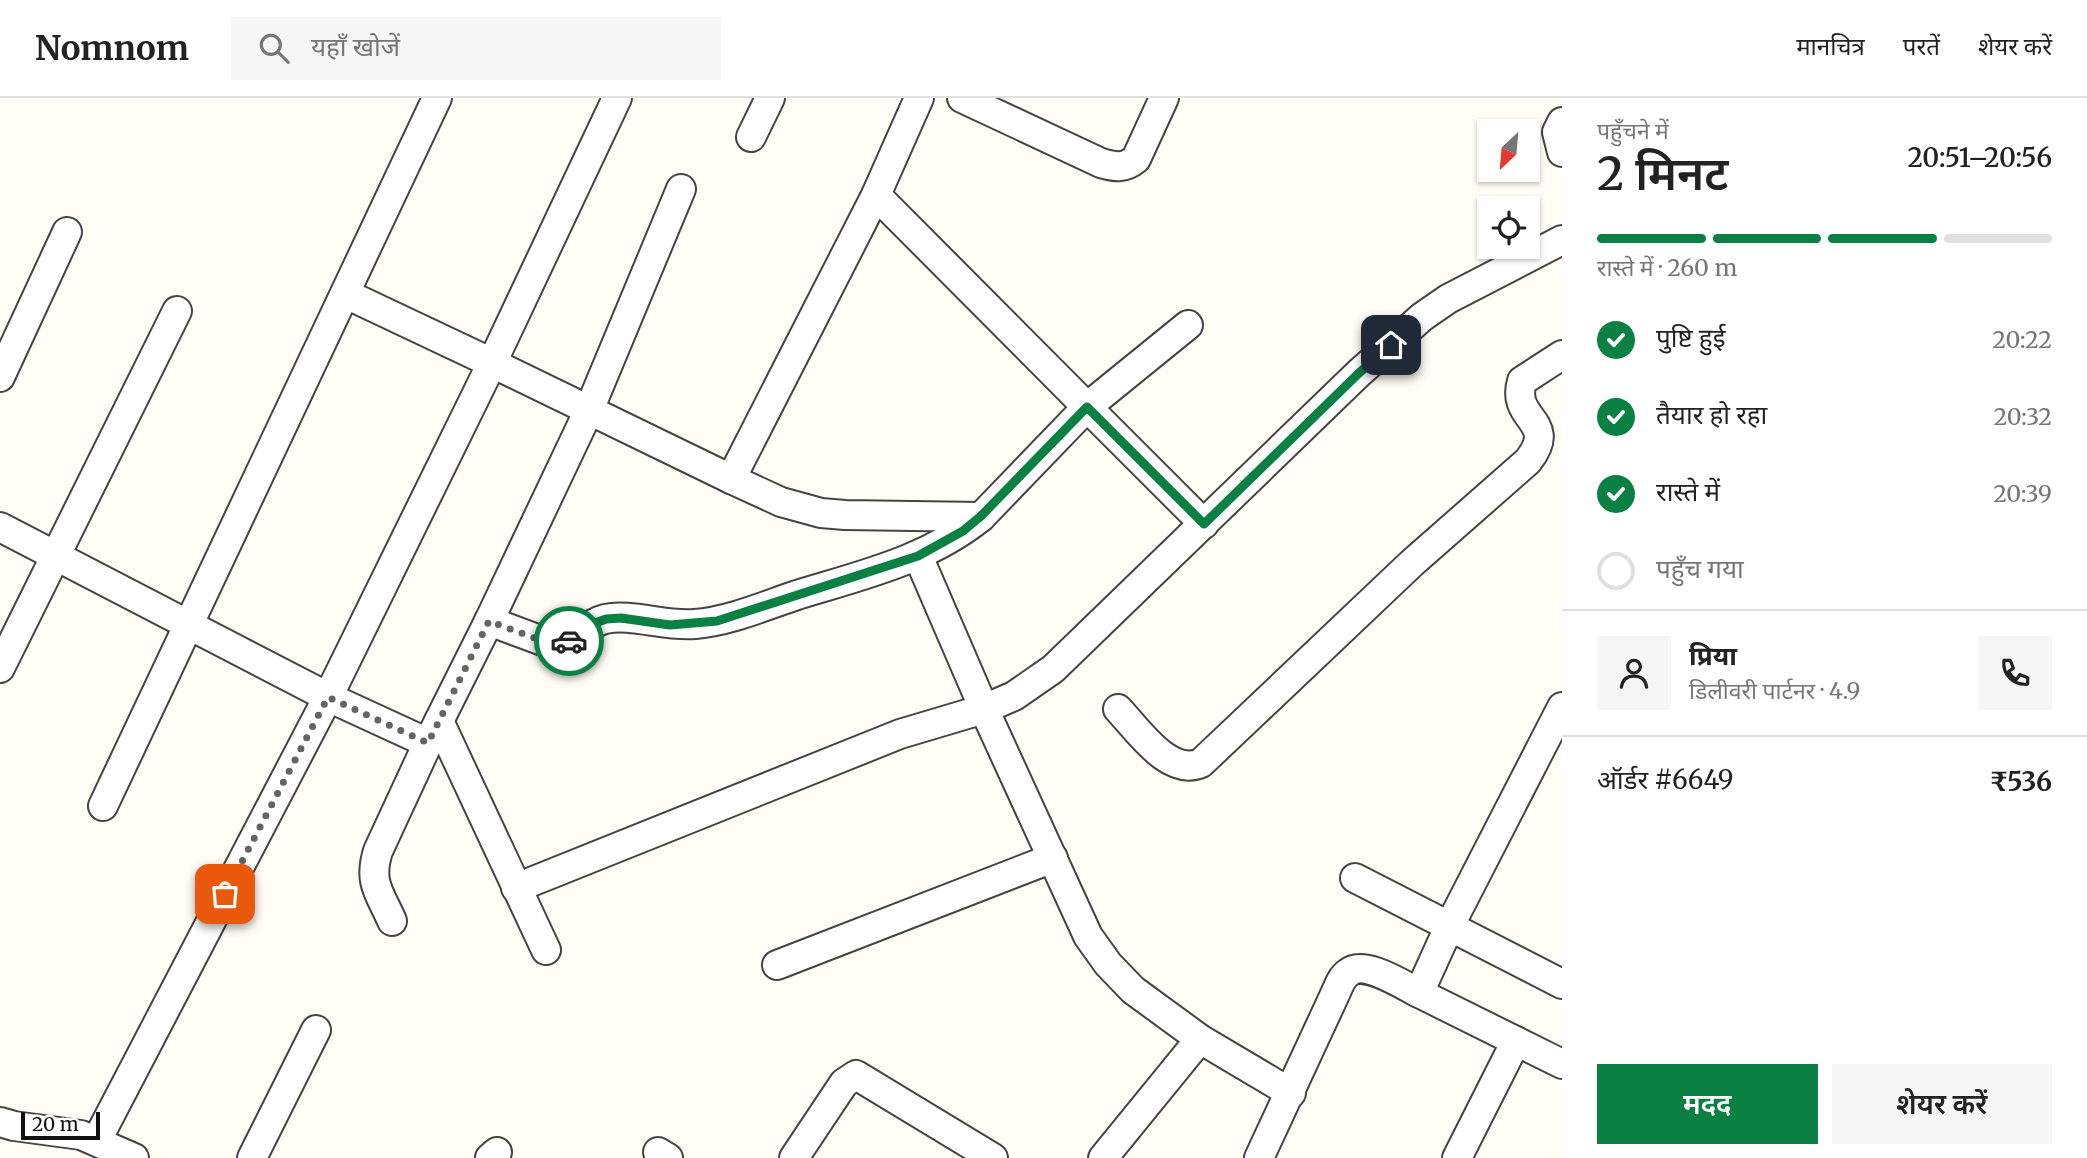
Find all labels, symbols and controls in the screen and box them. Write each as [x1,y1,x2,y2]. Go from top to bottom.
search box [231,17,721,80]
text: Nomnom [35,28,189,69]
icon: search [255,29,293,67]
text: यहाँ खोजें [311,30,400,63]
text: मानचित्र [1796,31,1865,62]
text: परतें [1903,31,1940,62]
text: शेयर करें [1978,31,2052,62]
text: पहुँचने में [1597,116,1669,145]
north arrow [1477,119,1540,182]
map controls [1477,119,1540,259]
text: 20:51–20:56 [1907,141,2052,174]
text: 2 मिनट [1597,145,1729,203]
button: locate [1477,196,1540,259]
text: रास्ते में · 260 m [1597,253,1737,282]
pin [1361,315,1421,375]
icon: check [1597,321,1635,359]
text: पुष्टि हुई [1656,321,1725,354]
text: 20:22 [1992,325,2052,354]
icon: home [1372,326,1410,364]
icon: check [1597,398,1635,436]
text: तैयार हो रहा [1656,398,1767,431]
text: 20:32 [1993,402,2052,431]
icon: check [1597,475,1635,513]
text: रास्ते में [1656,475,1720,508]
text: 20:39 [1993,479,2052,508]
text: पहुँच गया [1656,552,1744,585]
courier [534,606,604,676]
icon: car [550,622,588,660]
button: person [1597,636,1671,710]
button: phone [1978,636,2052,710]
text: प्रिया [1689,639,1737,672]
text: डिलीवरी पार्टनर · 4.9 [1689,676,1860,705]
text: ऑर्डर #6649 [1597,763,1734,796]
text: ₹536 [1990,765,2052,798]
pin [195,864,255,924]
icon: bag [206,875,244,913]
button: मदद [1597,1064,1818,1144]
button: शेयर करें [1832,1064,2052,1144]
scale bar [21,1109,100,1141]
text: 20 m [32,1112,79,1136]

